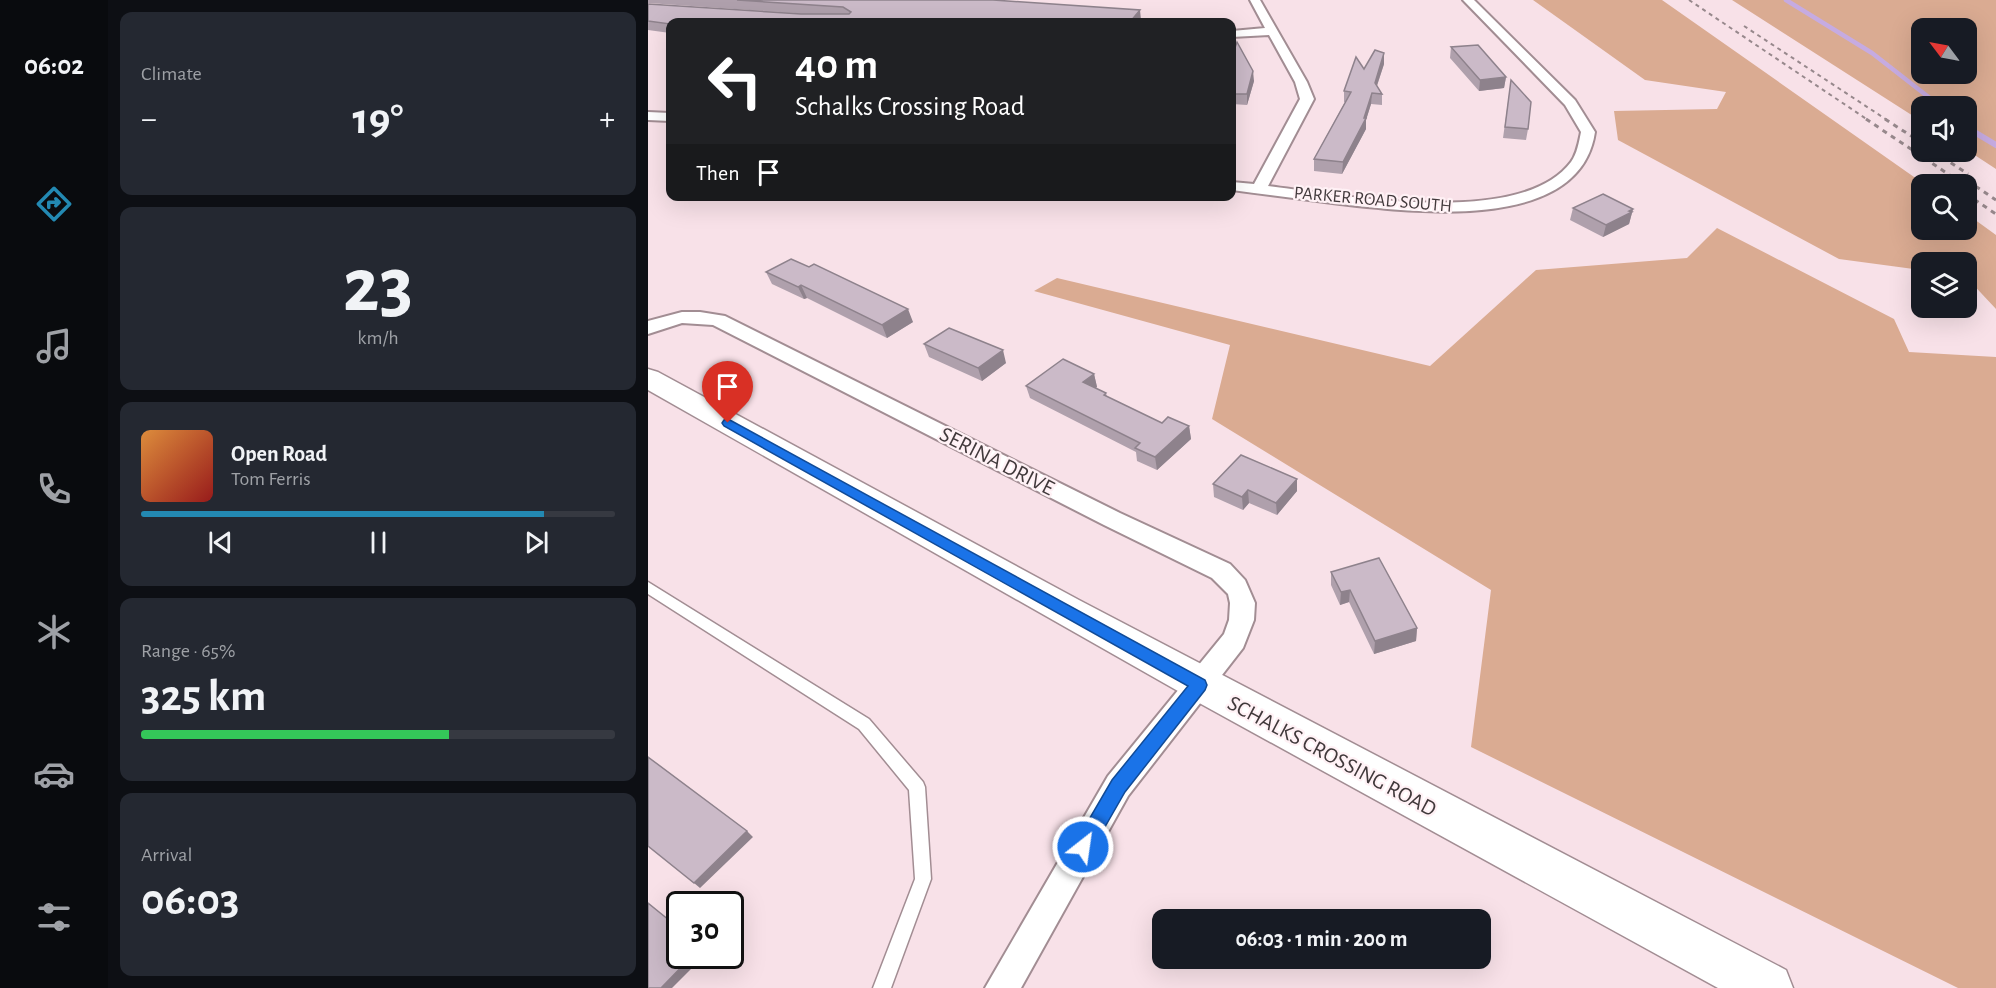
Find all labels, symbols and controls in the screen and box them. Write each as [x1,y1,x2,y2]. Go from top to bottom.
north arrow [1911,18,1977,84]
map controls [1911,18,1977,318]
icon: left [696,42,774,120]
text: 40 m [795,44,878,86]
text: 06:02 [24,52,84,79]
text: Climate [141,64,202,84]
text: Schalks Crossing Road [795,93,1025,120]
button: sound [1911,96,1977,162]
text: 19° [352,97,404,142]
text: − [141,103,157,136]
text: + [599,103,615,136]
icon: arrive [752,156,785,189]
text: Then [696,162,740,184]
button: search [1911,174,1977,240]
icon: directions [33,183,75,225]
street label: PARKER ROAD SOUTH [1293,184,1453,216]
text: 23 [343,248,413,326]
button: layers [1911,252,1977,318]
icon: music [33,325,75,367]
text: km/h [357,328,399,348]
pin [702,361,753,423]
icon: arrive [711,370,744,403]
street label: SERINA DRIVE [936,423,1058,499]
text: Open Road [231,443,327,465]
icon: phone [33,468,75,510]
text: Tom Ferris [231,469,311,489]
icon: previous [204,526,237,559]
icon: pause [362,526,395,559]
icon: next [520,526,553,559]
icon: climate [33,611,75,653]
text: Range · 65% [141,641,235,661]
text: 325 km [141,674,266,719]
street label: SCHALKS CROSSING ROAD [1224,692,1440,820]
icon: car [33,753,75,795]
position arrow [1051,815,1115,879]
text: Arrival [141,845,192,865]
text: 06:03 [141,878,239,923]
speed limit sign: 30 [666,891,744,969]
icon: filters [33,896,75,938]
text: 06:03 · 1 min · 200 m [1235,928,1408,950]

